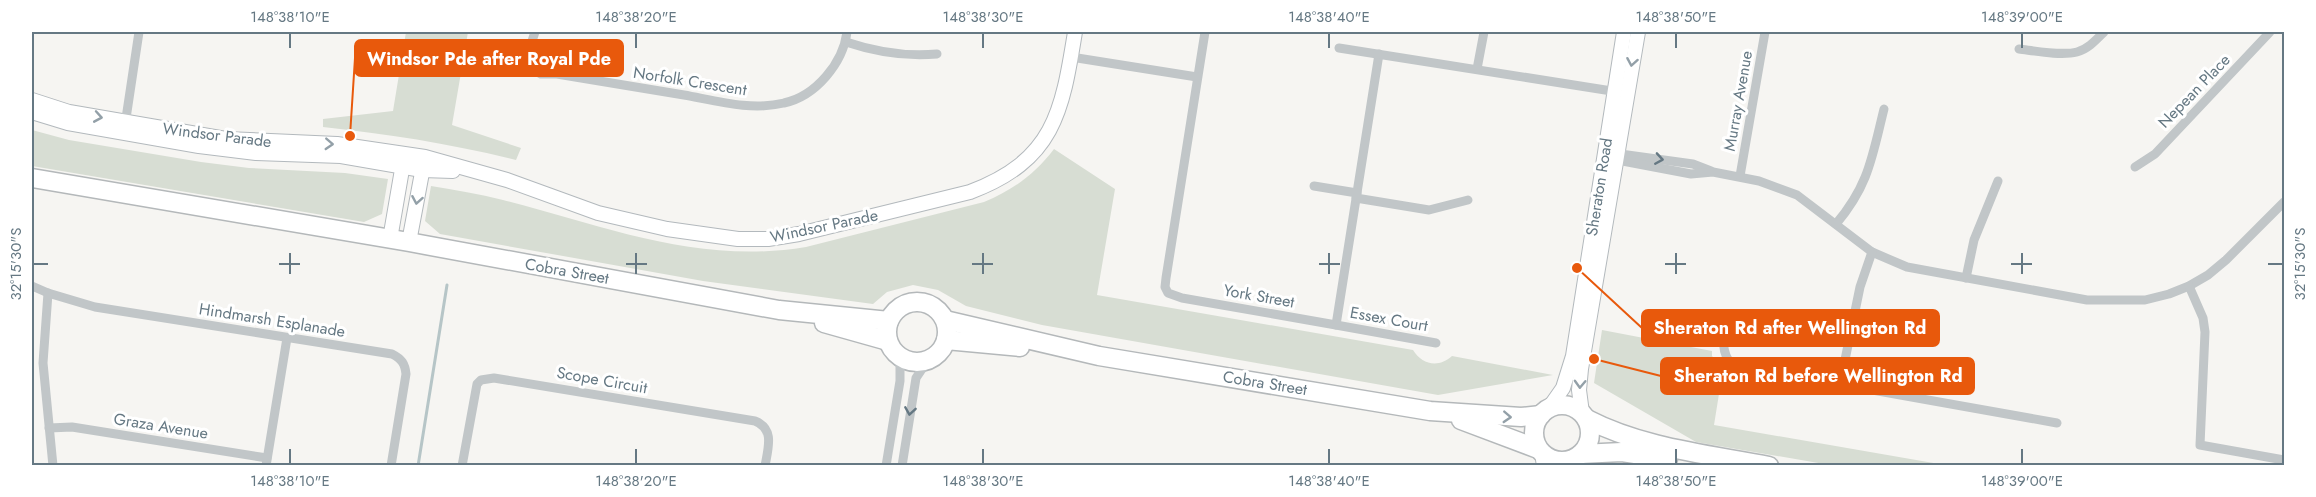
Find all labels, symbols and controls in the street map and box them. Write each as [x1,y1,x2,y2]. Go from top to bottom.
text: 148°38'10"E [250,6,330,28]
text: 148°38'20"E [595,6,677,28]
text: 148°38'30"E [943,6,1023,28]
text: 148°38'40"E [1288,6,1370,28]
text: 148°38'50"E [1635,6,1717,28]
text: 148°39'00"E [1981,6,2063,28]
callout: Windsor Pde after Royal Pde [355,40,623,76]
text: Windsor Pde after Royal Pde [367,46,611,72]
street label: Murray Avenue [1718,49,1758,153]
street label: Nepean Place [2153,49,2235,133]
one-way arrow [1627,58,1639,67]
street label: Norfolk Crescent [632,61,748,101]
one-way arrow [94,111,103,123]
street label: Windsor Parade [161,117,273,153]
street label: Sheraton Road [1580,136,1618,238]
one-way arrow [324,138,333,151]
one-way arrow [1655,152,1664,164]
one-way arrow [411,194,424,204]
street label: Windsor Parade [768,203,880,249]
text: 32°15'30"S [5,228,27,300]
text: 32°15'30"S [2289,228,2311,300]
street label: Cobra Street [523,252,611,290]
street label: York Street [1222,278,1296,314]
street label: Hindmarsh Esplanade [197,297,347,343]
street label: Essex Court [1348,301,1430,337]
callout: Sheraton Rd after Wellington Rd [1642,310,1939,346]
text: Sheraton Rd after Wellington Rd [1654,315,1926,341]
callout: Sheraton Rd before Wellington Rd [1661,358,1974,394]
street label: Scope Circuit [555,361,649,399]
text: Sheraton Rd before Wellington Rd [1673,363,1963,389]
street label: Cobra Street [1221,365,1309,401]
one-way arrow [1574,380,1587,389]
one-way arrow [905,406,917,416]
street label: Graza Avenue [112,407,210,445]
one-way arrow [1502,410,1511,423]
text: 148°38'10"E [250,470,330,492]
text: 148°38'20"E [595,470,677,492]
text: 148°38'30"E [943,470,1023,492]
text: 148°38'40"E [1288,470,1370,492]
text: 148°38'50"E [1635,470,1717,492]
text: 148°39'00"E [1981,470,2063,492]

